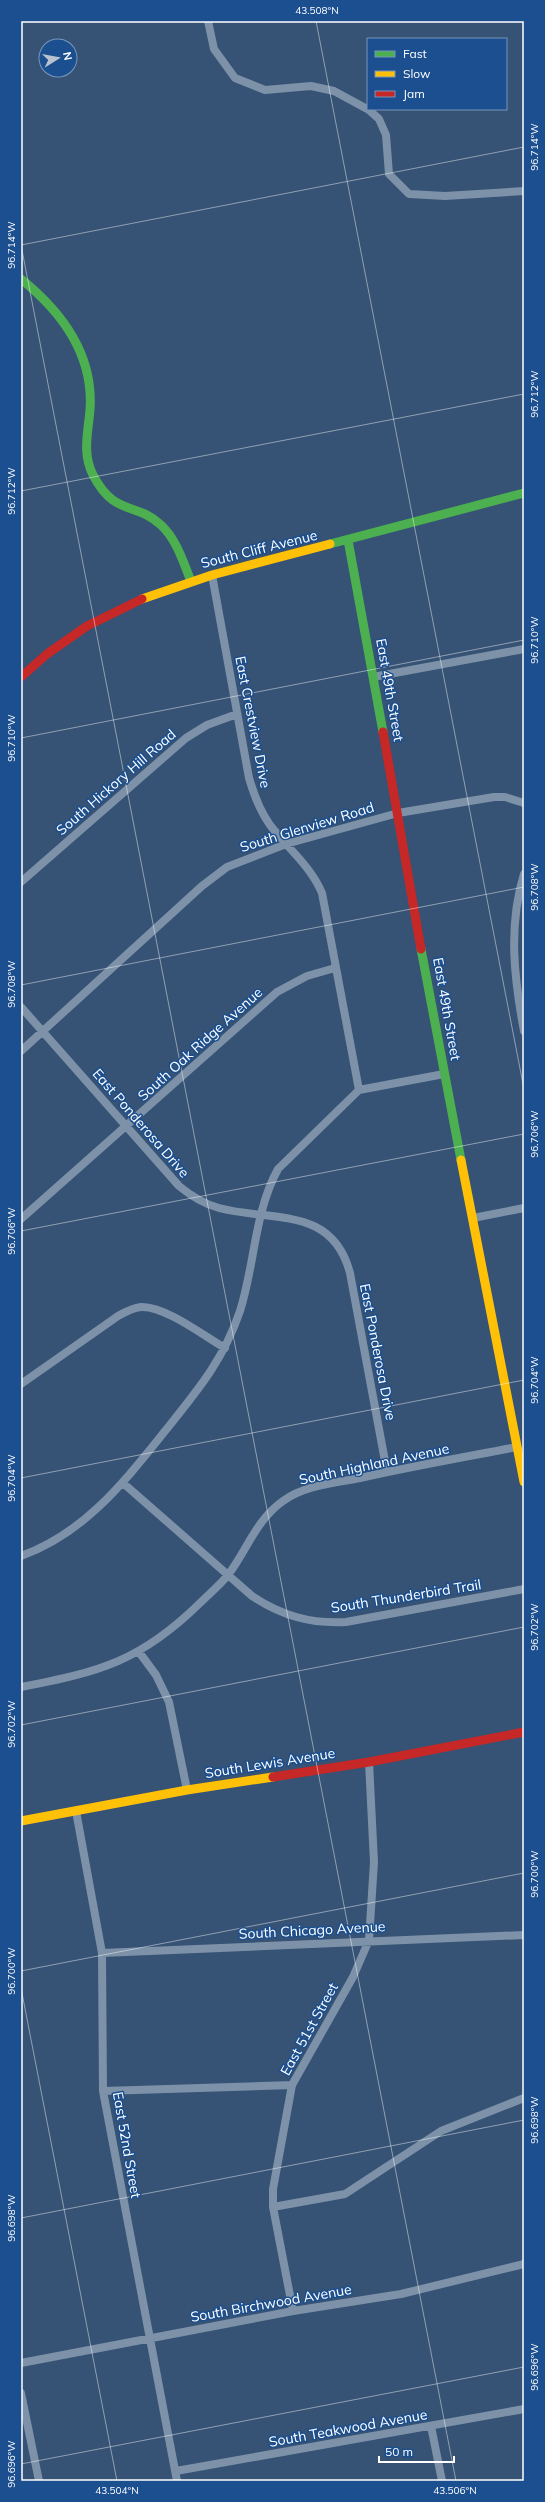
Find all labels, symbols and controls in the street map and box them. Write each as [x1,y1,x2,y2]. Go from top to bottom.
text: 43.508°N [295,4,339,17]
north arrow [38,38,78,78]
legend [367,38,507,110]
text: Fast [403,46,427,61]
text: N [60,51,75,62]
text: Slow [403,66,431,81]
text: Jam [403,86,425,101]
text: 96.714°W [528,123,541,171]
text: 96.714°W [5,221,18,269]
text: 96.712°W [528,370,541,418]
text: 96.712°W [5,467,18,515]
street label: South Cliff Avenue [199,526,319,572]
text: 96.710°W [528,616,541,664]
street label: East 49th Street [372,637,408,743]
street label: East Crestview Drive [231,655,275,789]
text: 96.710°W [5,714,18,762]
street label: South Hickory Hill Road [52,725,180,839]
street label: South Glenview Road [238,798,376,856]
text: 96.708°W [528,863,541,911]
street label: East 49th Street [429,956,465,1062]
text: 96.708°W [5,960,18,1008]
street label: South Oak Ridge Avenue [134,983,266,1105]
street label: East Ponderosa Drive [89,1065,193,1181]
text: 96.706°W [528,1110,541,1158]
text: 96.706°W [5,1207,18,1255]
street label: East Ponderosa Drive [356,1282,400,1422]
text: 96.704°W [528,1356,541,1404]
street label: South Highland Avenue [297,1439,451,1489]
text: 96.704°W [5,1454,18,1502]
street label: South Thunderbird Trail [330,1575,482,1617]
text: 96.702°W [528,1603,541,1651]
text: 96.702°W [5,1700,18,1748]
street label: South Lewis Avenue [204,1744,336,1782]
text: 96.700°W [528,1850,541,1898]
street label: South Chicago Avenue [238,1917,386,1943]
text: 96.700°W [5,1947,18,1995]
street label: East 51st Street [276,1980,342,2078]
street label: East 52nd Street [109,2090,145,2200]
text: 96.698°W [528,2096,541,2144]
text: 96.698°W [5,2194,18,2242]
street label: South Birchwood Avenue [189,2280,353,2326]
text: 96.696°W [528,2343,541,2391]
street label: South Teakwood Avenue [267,2405,429,2451]
scale bar [379,2438,454,2464]
text: 96.696°W [5,2440,18,2488]
text: 50 m [385,2444,413,2459]
text: 43.504°N [95,2484,139,2497]
text: 43.506°N [433,2484,477,2497]

